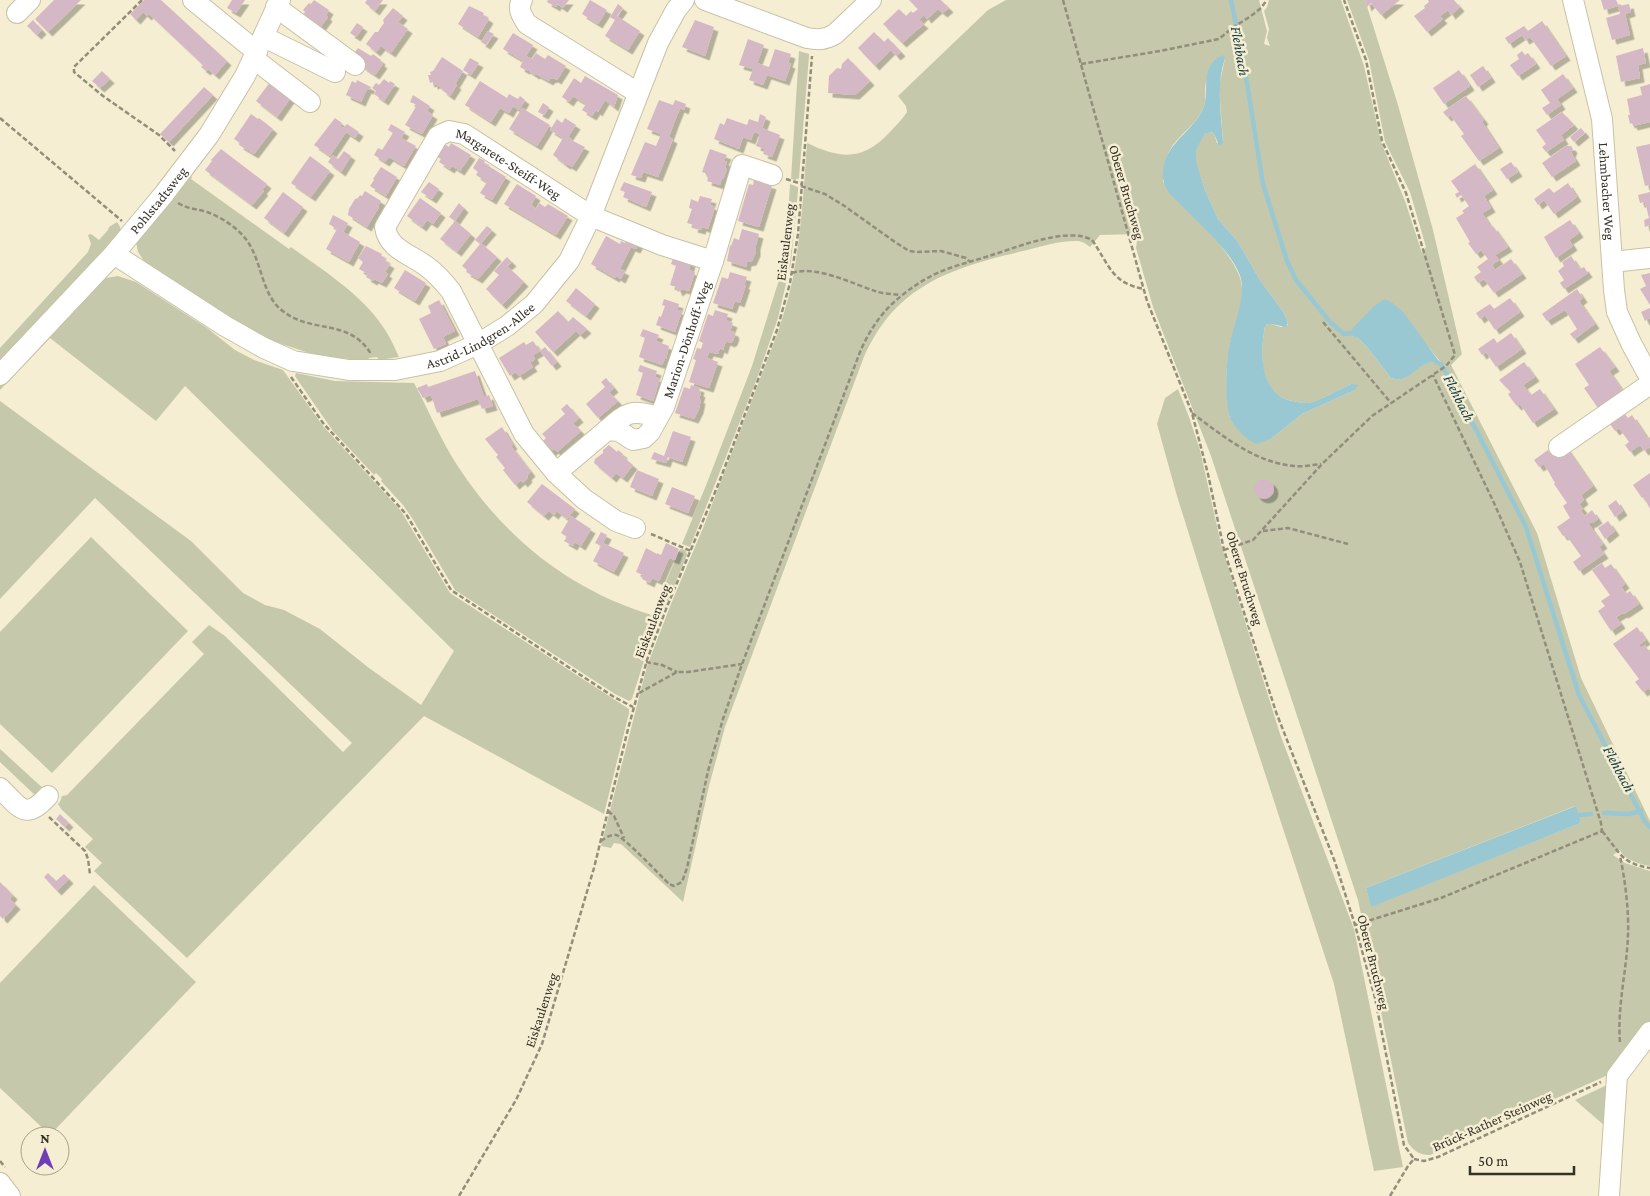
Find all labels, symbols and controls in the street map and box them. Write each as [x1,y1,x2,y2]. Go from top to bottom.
water label: Flehbach [1228,25,1252,77]
street label: Margarete-Steiff-Weg [454,125,564,203]
street label: Lehmbacher Weg [1596,142,1618,241]
street label: Oberer Bruchweg [1106,143,1148,241]
street label: Pohlstadtsweg [126,163,190,237]
street label: Eiskaulenweg [772,202,798,282]
street label: Marion-Dönhoff-Weg [660,278,714,400]
street label: Astrid-Lindgren-Allee [425,299,538,372]
water label: Flehbach [1440,372,1478,424]
street label: Oberer Bruchweg [1223,529,1267,627]
street label: Eiskaulenweg [631,582,673,660]
water label: Flehbach [1600,743,1638,795]
street label: Oberer Bruchweg [1354,913,1394,1011]
street label: Eiskaulenweg [521,970,561,1049]
street label: Brück-Rather Steinweg [1430,1087,1554,1155]
north arrow [20,1126,70,1176]
text: N [40,1130,50,1146]
scale bar [1470,1144,1574,1176]
text: 50 m [1478,1153,1508,1169]

